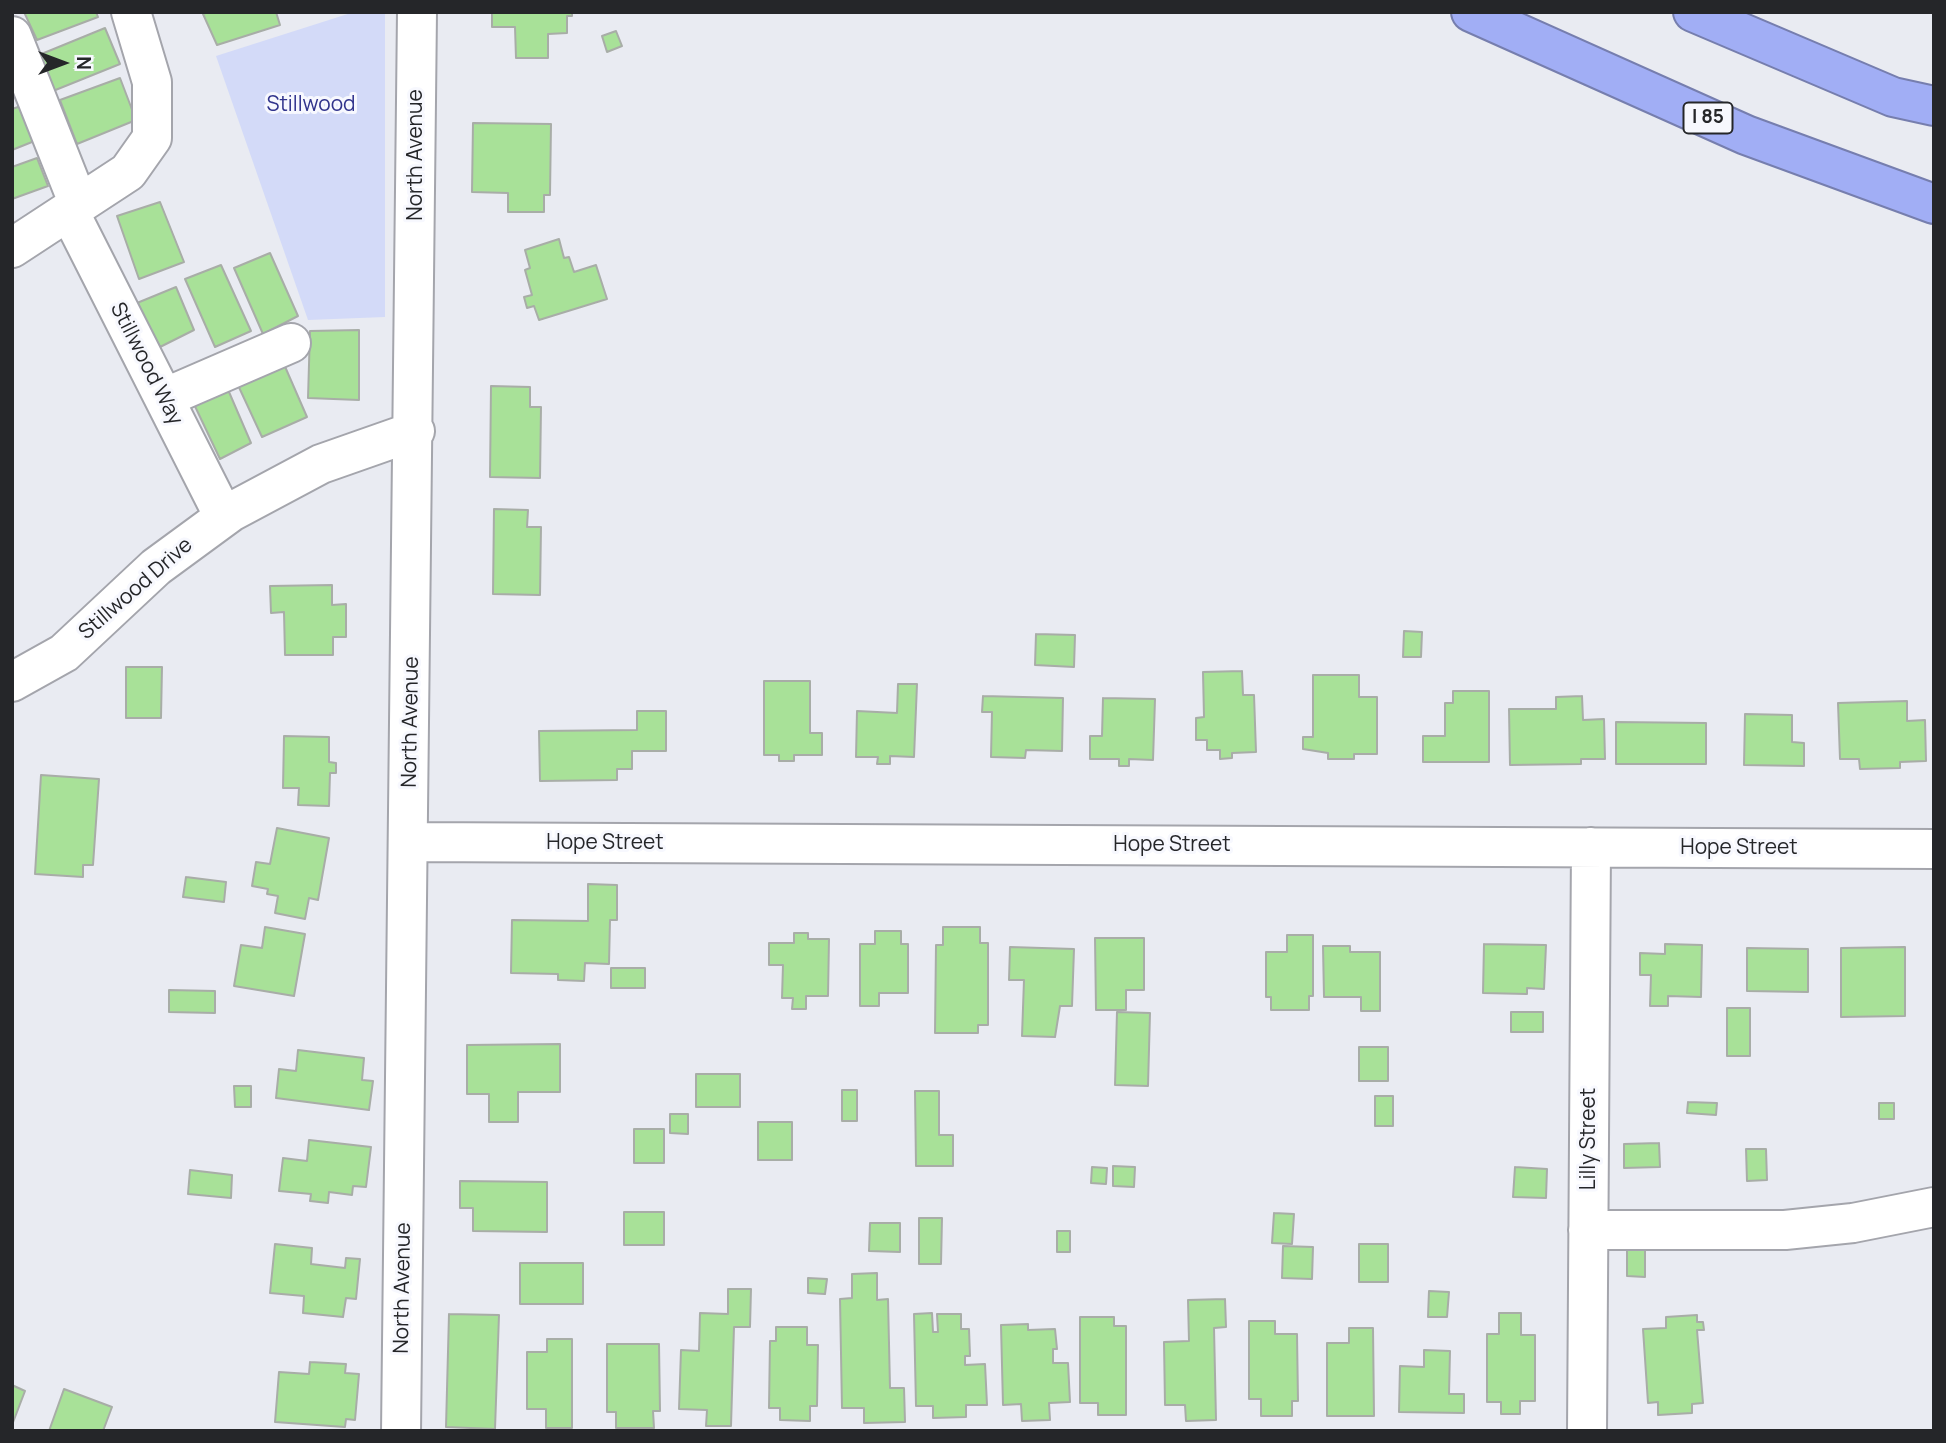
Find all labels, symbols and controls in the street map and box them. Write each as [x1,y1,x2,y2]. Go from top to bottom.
north arrow [28,28,98,98]
text: N [71,56,97,70]
street label: North Avenue [403,89,429,221]
park label: Stillwood [266,92,356,118]
road number: I 85 [1684,102,1732,134]
street label: Stillwood Way [104,299,188,429]
street label: Stillwood Drive [74,533,198,645]
street label: North Avenue [397,656,425,788]
street label: Hope Street [546,830,664,856]
street label: Hope Street [1113,832,1231,858]
street label: Hope Street [1680,835,1798,861]
street label: Lilly Street [1576,1088,1602,1190]
street label: North Avenue [389,1222,417,1354]

